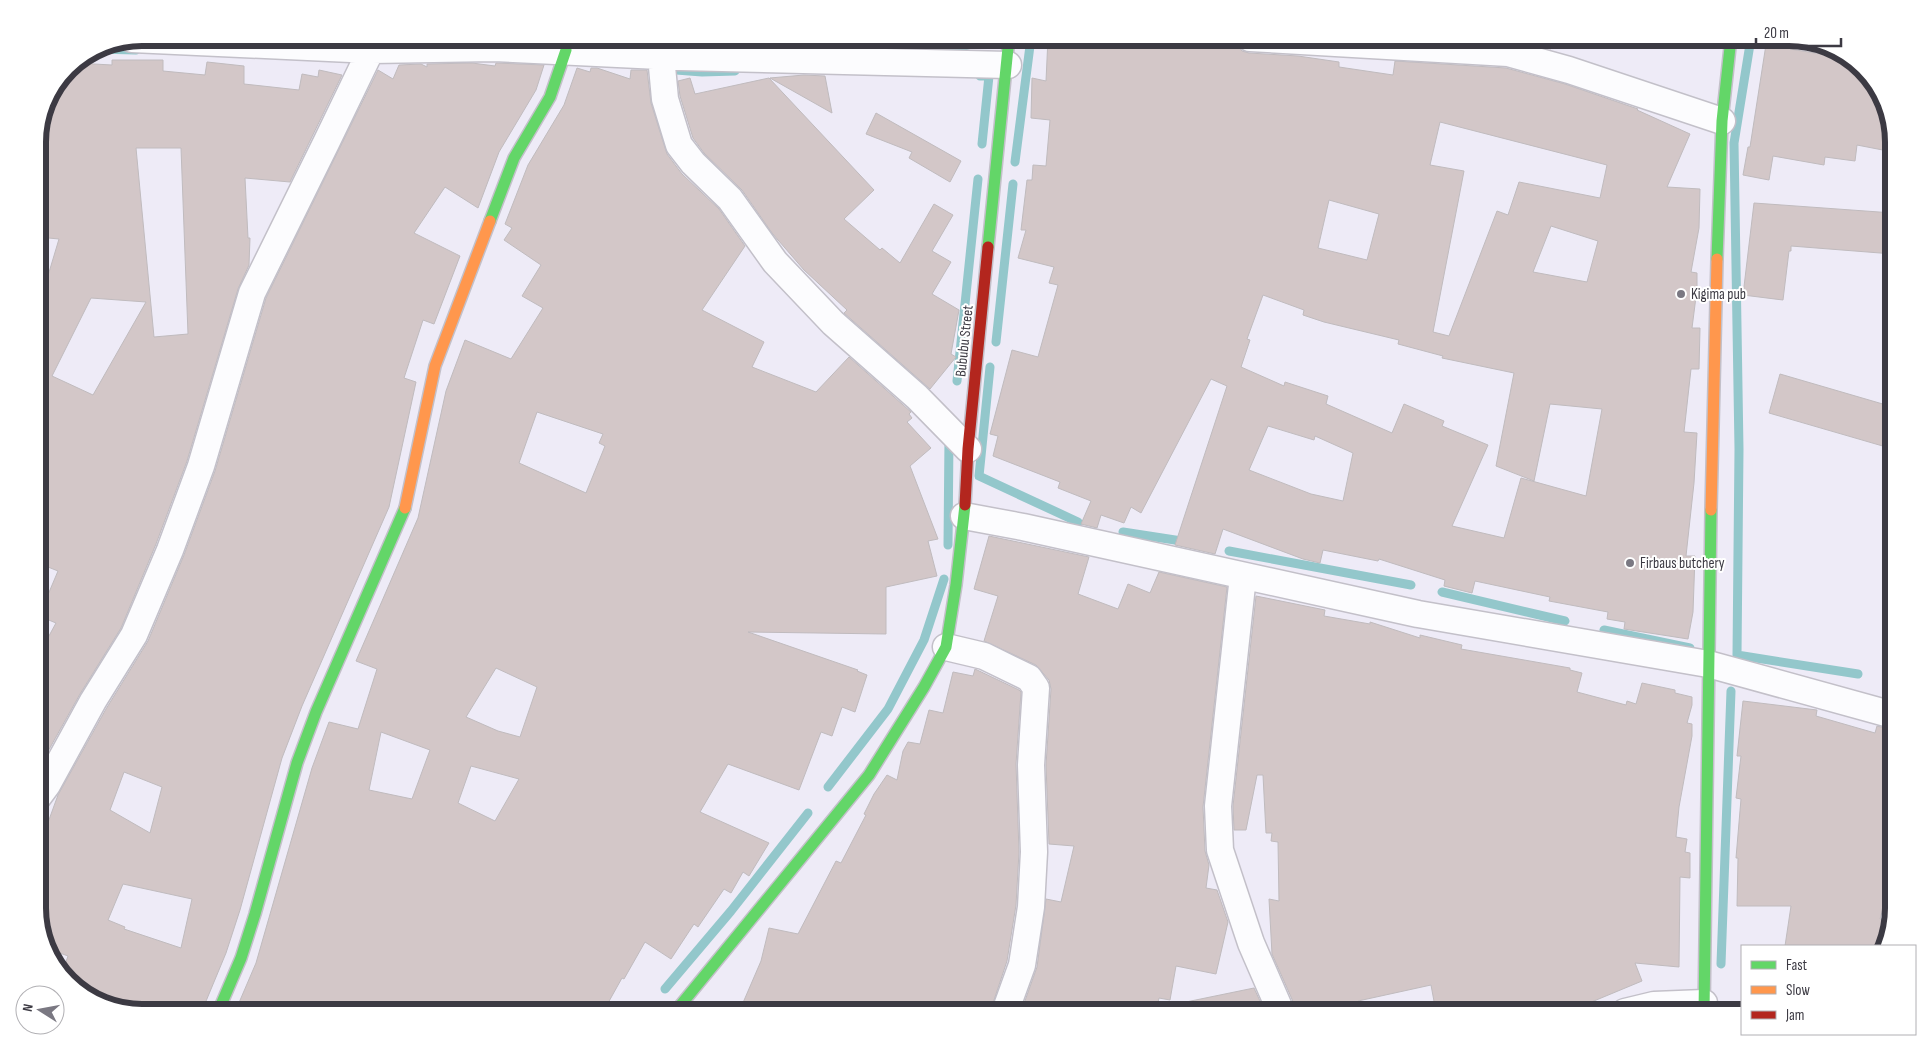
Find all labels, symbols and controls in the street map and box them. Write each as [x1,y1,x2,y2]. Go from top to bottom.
scale bar [1756,15,1841,47]
text: 20 m [1764,24,1789,43]
place label: Kigima pub [1691,285,1746,304]
marker: Kigima pub [1675,288,1687,300]
street label: Bububu Street [951,304,978,378]
place label: Firbaus butchery [1640,554,1725,573]
marker: Firbaus butchery [1624,557,1636,569]
legend [1741,945,1916,1035]
text: Fast [1786,956,1808,975]
text: Slow [1786,981,1810,1000]
north arrow [15,985,65,1035]
text: N [19,1002,37,1013]
text: Jam [1785,1006,1804,1025]

